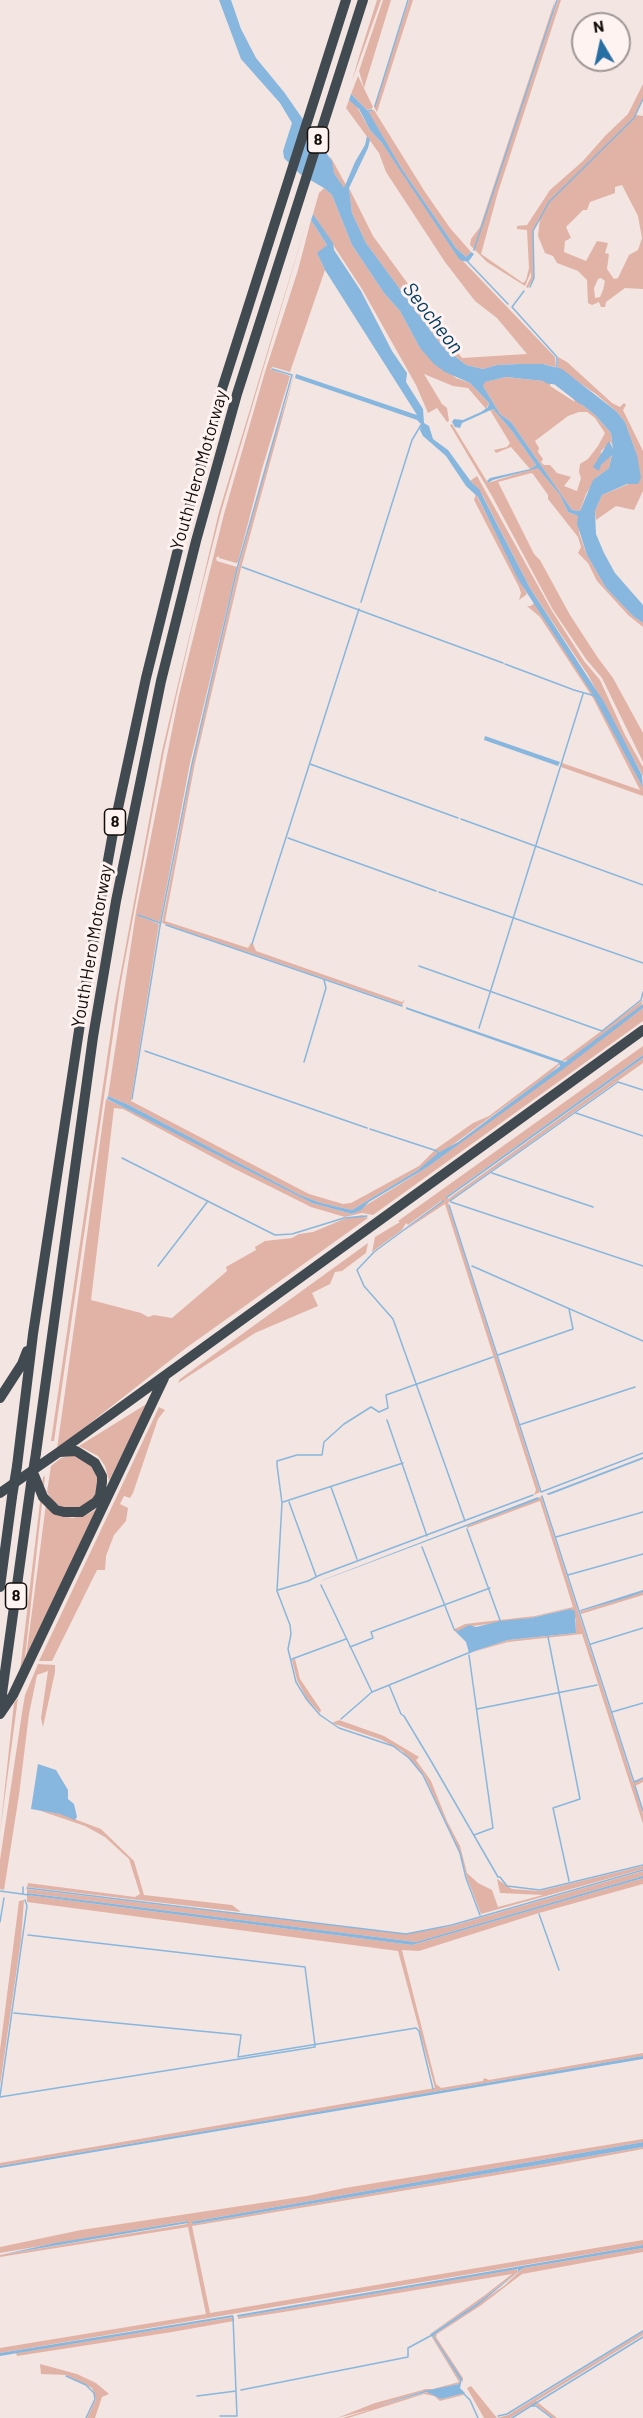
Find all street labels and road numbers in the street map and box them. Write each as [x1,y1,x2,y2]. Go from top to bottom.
road number: 8 [308,127,328,153]
street label: Youth Hero Motorway [166,387,232,553]
road number: 8 [104,809,126,835]
street label: Youth Hero Motorway [67,863,117,1029]
road number: 8 [5,1583,26,1609]

